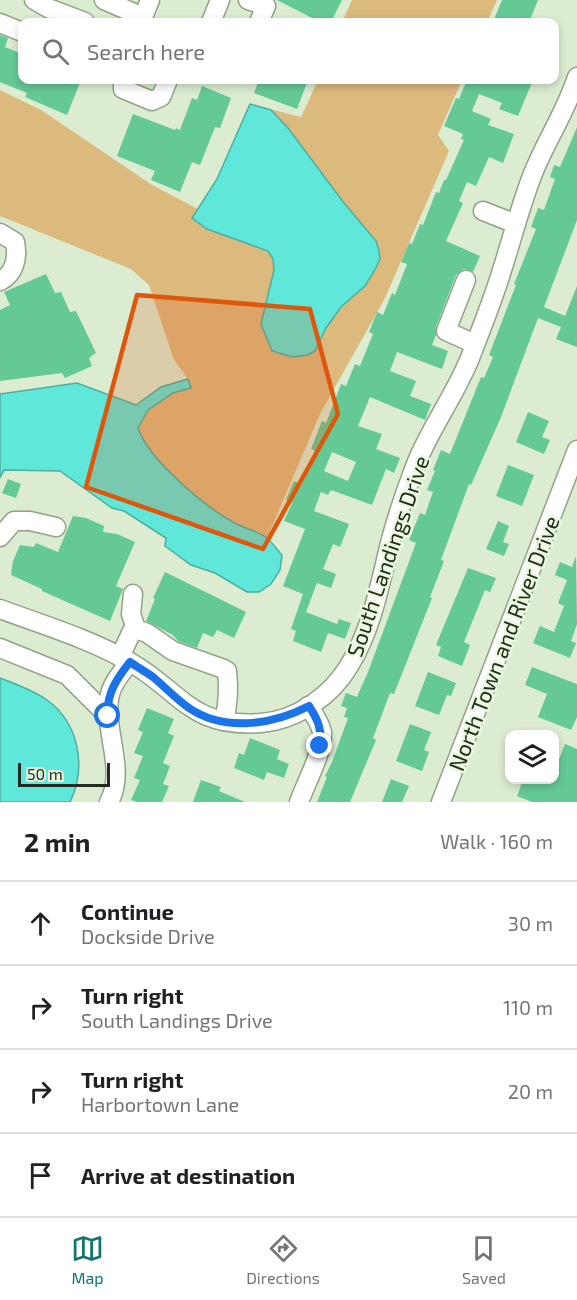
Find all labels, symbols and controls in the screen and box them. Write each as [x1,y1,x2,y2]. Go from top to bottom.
search box [18,18,559,84]
icon: search [39,35,72,68]
text: Search here [87,38,205,64]
street label: South Landings Drive [340,452,434,660]
street label: North Town and River Drive [442,512,564,774]
route start [94,702,120,728]
map controls [505,730,559,784]
button: layers [505,730,559,784]
route end [306,732,332,758]
scale bar [18,760,110,788]
text: 50 m [27,764,63,783]
text: 2 min [24,826,90,857]
text: Walk · 160 m [440,829,553,853]
text: Continue [81,898,174,924]
icon: ahead [24,907,57,940]
text: 30 m [508,911,553,935]
text: Dockside Drive [81,924,215,948]
text: Turn right [81,982,183,1008]
icon: right [24,991,57,1024]
text: 110 m [503,995,553,1019]
text: South Landings Drive [81,1008,273,1032]
text: Turn right [81,1066,183,1092]
icon: right [24,1075,57,1108]
text: 20 m [508,1079,553,1103]
text: Harbortown Lane [81,1092,239,1116]
icon: arrive [24,1159,57,1192]
text: Arrive at destination [81,1162,295,1188]
tab: Map [71,1232,104,1287]
tab: Directions [246,1232,320,1287]
tab: Saved [462,1232,506,1287]

